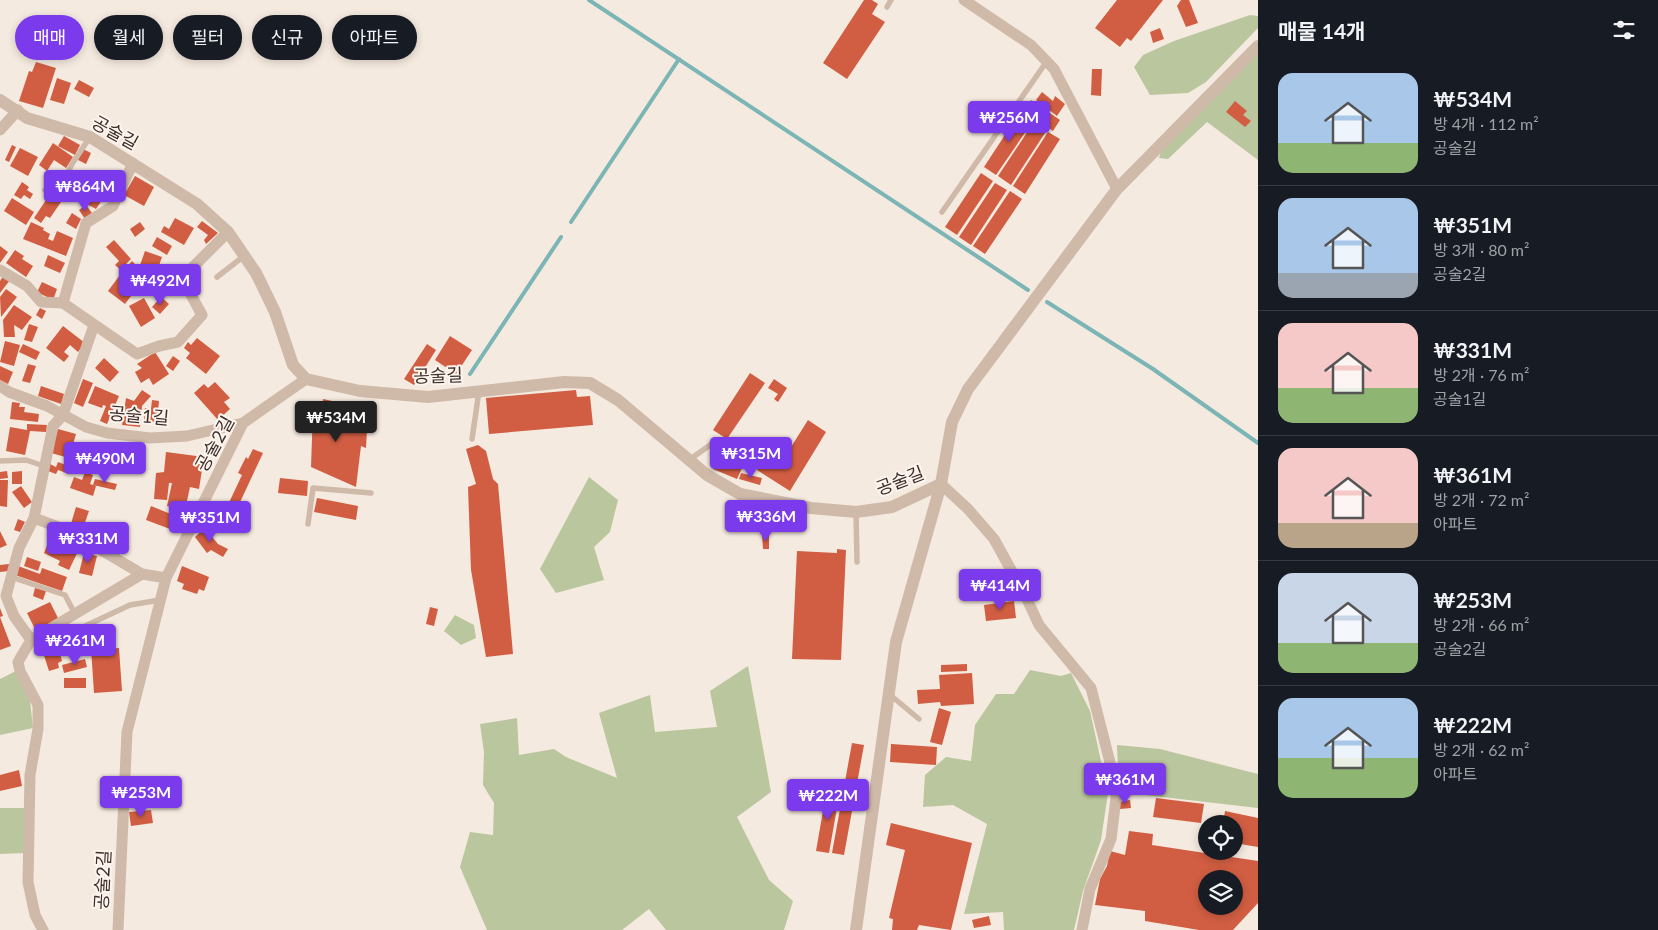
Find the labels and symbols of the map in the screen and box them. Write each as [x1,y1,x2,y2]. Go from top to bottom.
pin: ₩256M [974,100,1044,143]
street label: 공술길 [88,110,143,154]
pin: ₩864M [50,170,120,212]
pin: ₩492M [125,264,195,306]
street label: 공술길 [413,363,463,387]
pin: ₩534M [301,400,371,443]
street label: 공술1길 [108,401,170,429]
street label: 공술2길 [190,412,238,475]
pin: ₩315M [716,436,786,479]
pin: ₩490M [70,442,140,484]
street label: 공술길 [873,461,927,499]
pin: ₩351M [175,500,245,543]
pin: ₩336M [731,500,801,542]
pin: ₩331M [53,522,123,564]
pin: ₩414M [965,568,1035,611]
pin: ₩261M [40,624,110,666]
pin: ₩361M [1090,762,1160,805]
pin: ₩253M [106,776,176,818]
pin: ₩222M [793,778,863,821]
street label: 공술2길 [89,849,115,911]

